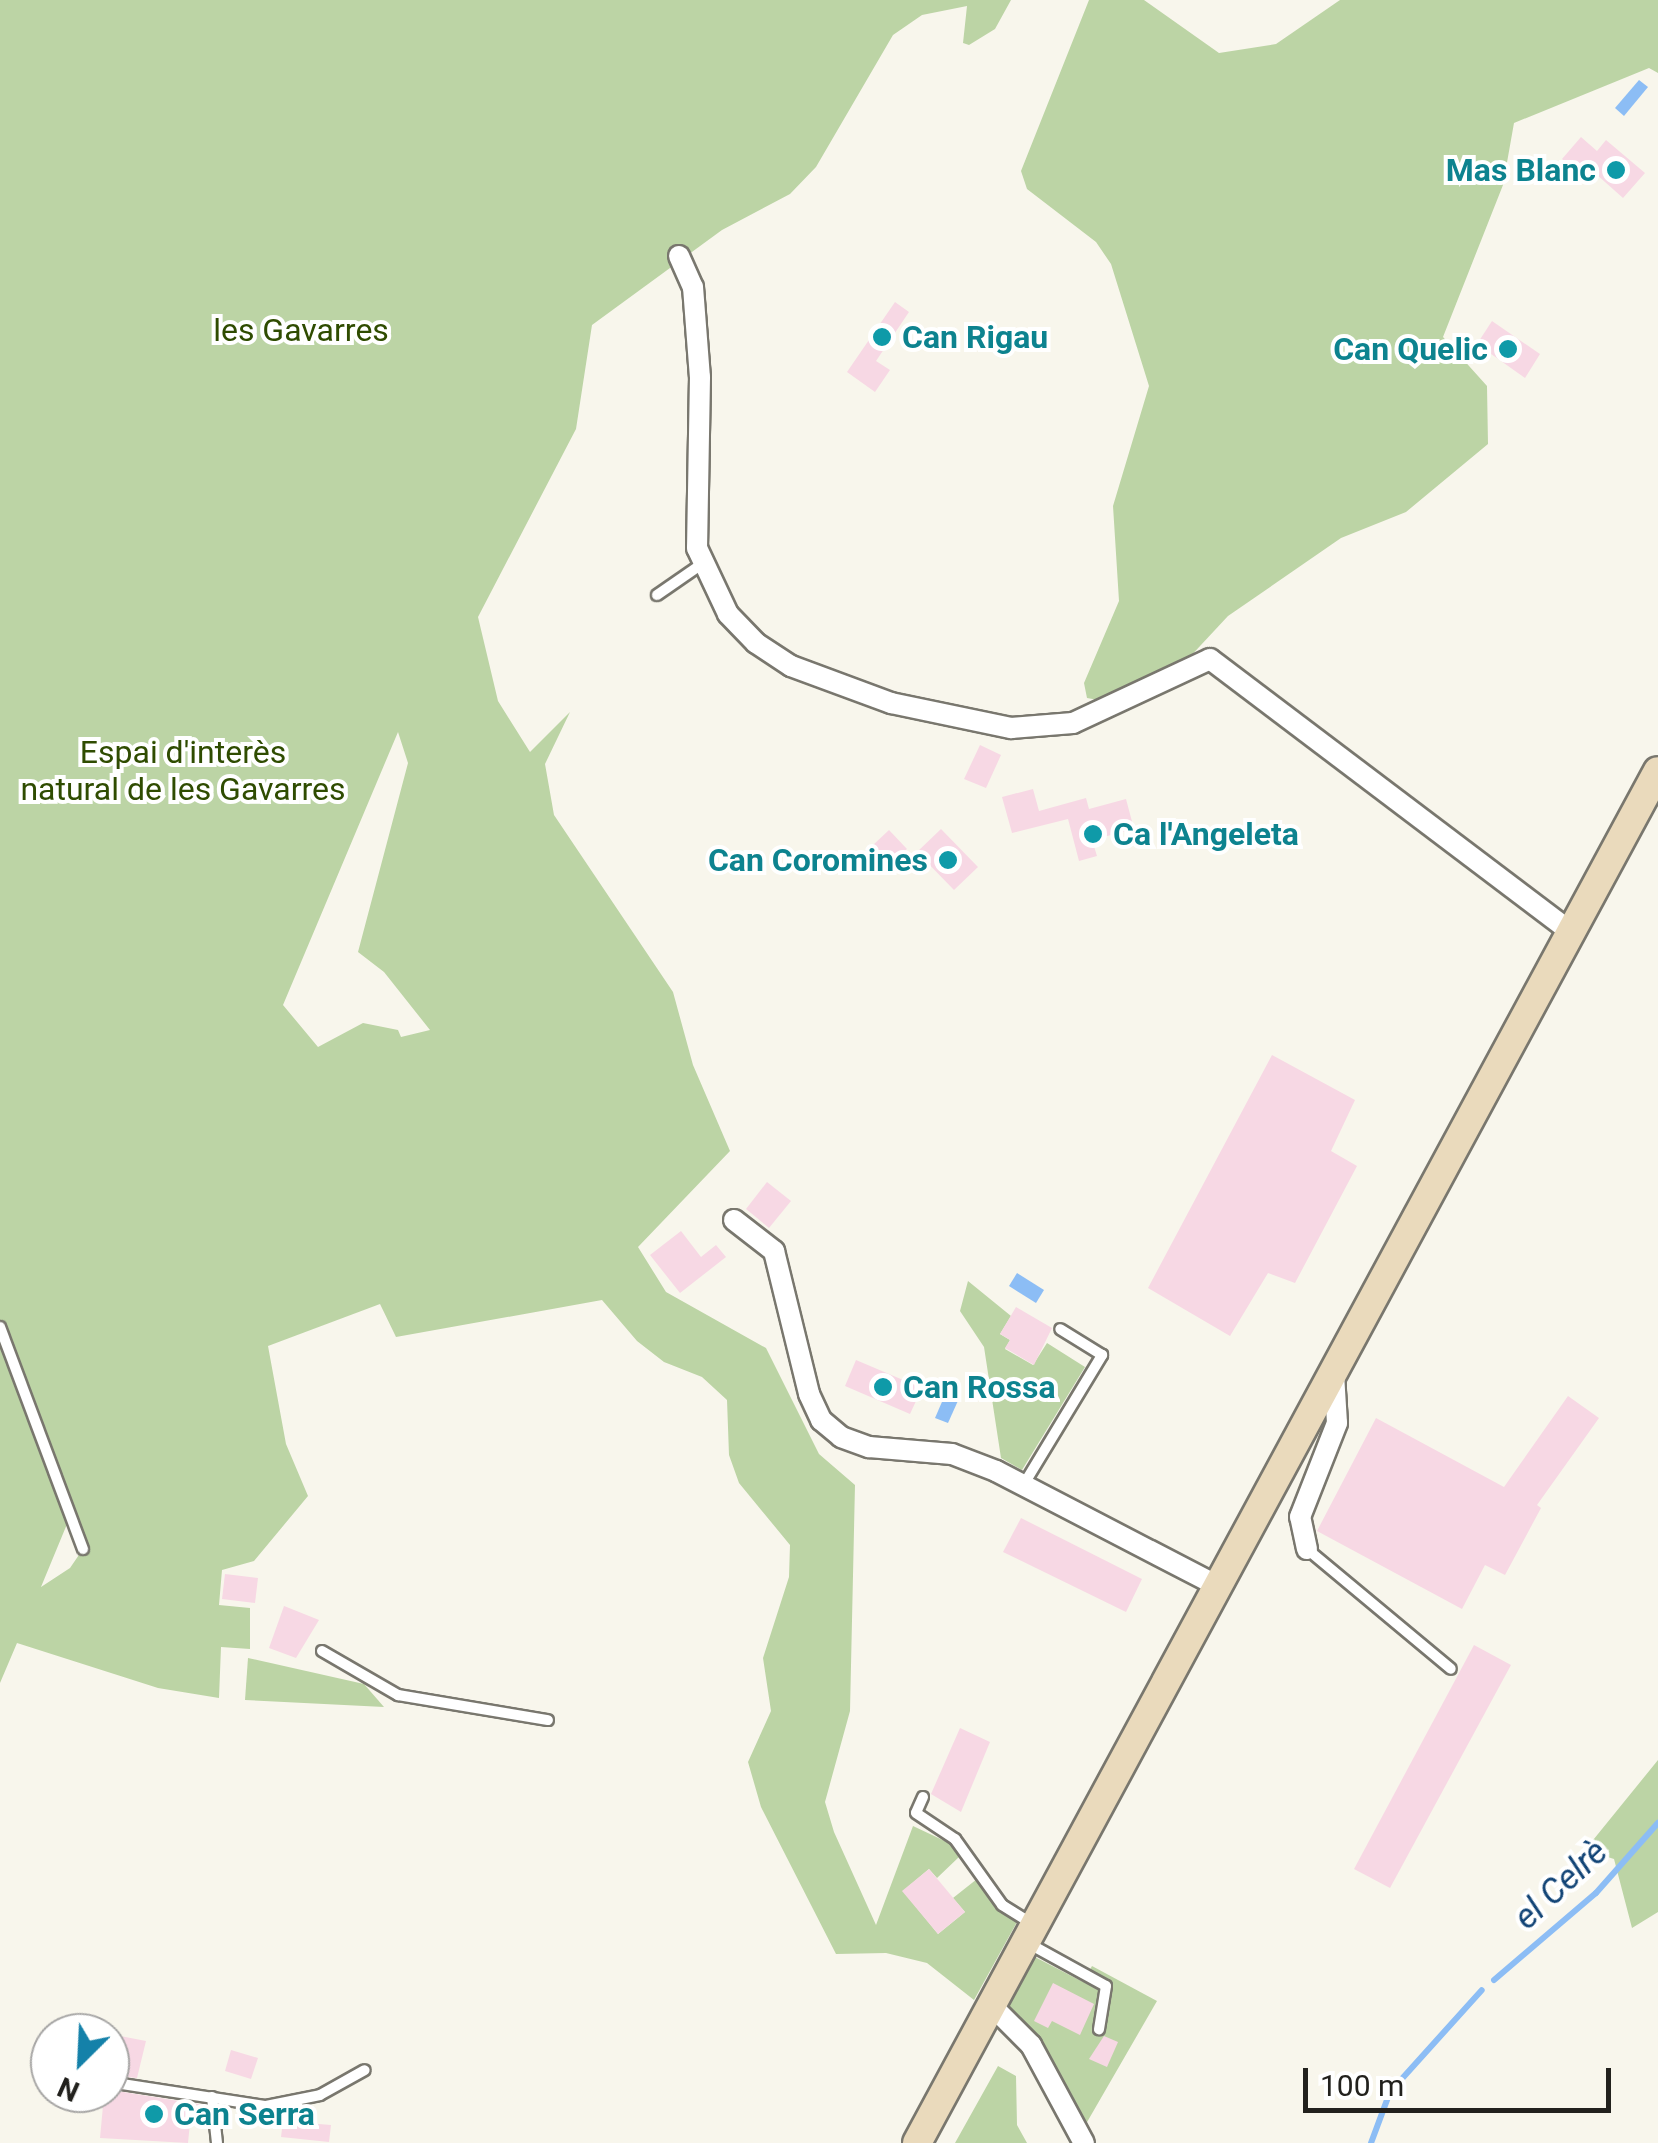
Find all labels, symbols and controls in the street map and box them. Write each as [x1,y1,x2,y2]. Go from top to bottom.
place label: Mas Blanc [1446,151,1596,189]
marker: Mas Blanc [1605,159,1627,181]
park label: les Gavarres [213,311,389,349]
place label: Can Rigau [902,318,1048,356]
marker: Can Rigau [871,326,893,348]
place label: Can Quelic [1333,330,1488,368]
marker: Can Quelic [1497,338,1519,360]
park label: Espai d'interès natural de les Gavarres [20,734,346,809]
place label: Ca l'Angeleta [1113,815,1299,853]
marker: Ca l'Angeleta [1082,823,1104,845]
place label: Can Coromines [708,841,928,879]
marker: Can Coromines [937,849,959,871]
place label: Can Rossa [903,1368,1056,1406]
marker: Can Rossa [872,1376,894,1398]
water label: el Celrè [1506,1831,1616,1939]
north arrow [30,2013,130,2113]
scale bar [1308,2048,1616,2110]
text: 100 m [1320,2068,1404,2103]
text: N [53,2070,84,2108]
place label: Can Serra [174,2095,315,2133]
marker: Can Serra [143,2103,165,2125]

